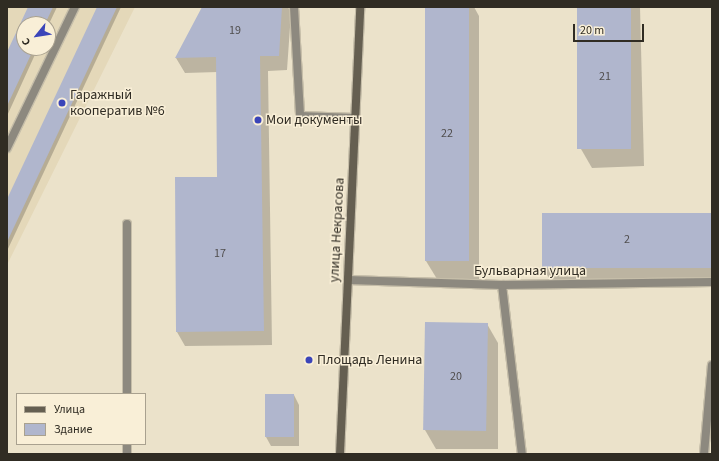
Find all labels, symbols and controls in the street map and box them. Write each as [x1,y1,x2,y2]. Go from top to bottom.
north arrow [16,16,56,56]
scale bar [575,16,646,42]
text: 20 m [580,22,604,39]
house number: 19 [229,24,241,38]
text: С [18,35,34,48]
house number: 21 [599,70,611,84]
place label: Гаражный кооператив №6 [70,87,165,120]
marker: Гаражный кооператив №6 [57,98,67,108]
place label: Мои документы [266,112,362,128]
marker: Мои документы [253,115,263,125]
house number: 22 [441,127,453,141]
street label: улица Некрасова [326,177,348,283]
house number: 2 [624,233,630,247]
house number: 17 [214,247,226,261]
street label: Бульварная улица [474,263,586,279]
place label: Площадь Ленина [317,352,422,368]
marker: Площадь Ленина [304,355,314,365]
house number: 20 [450,370,462,384]
legend [16,393,146,445]
text: Улица [54,401,85,418]
text: Здание [54,421,93,438]

